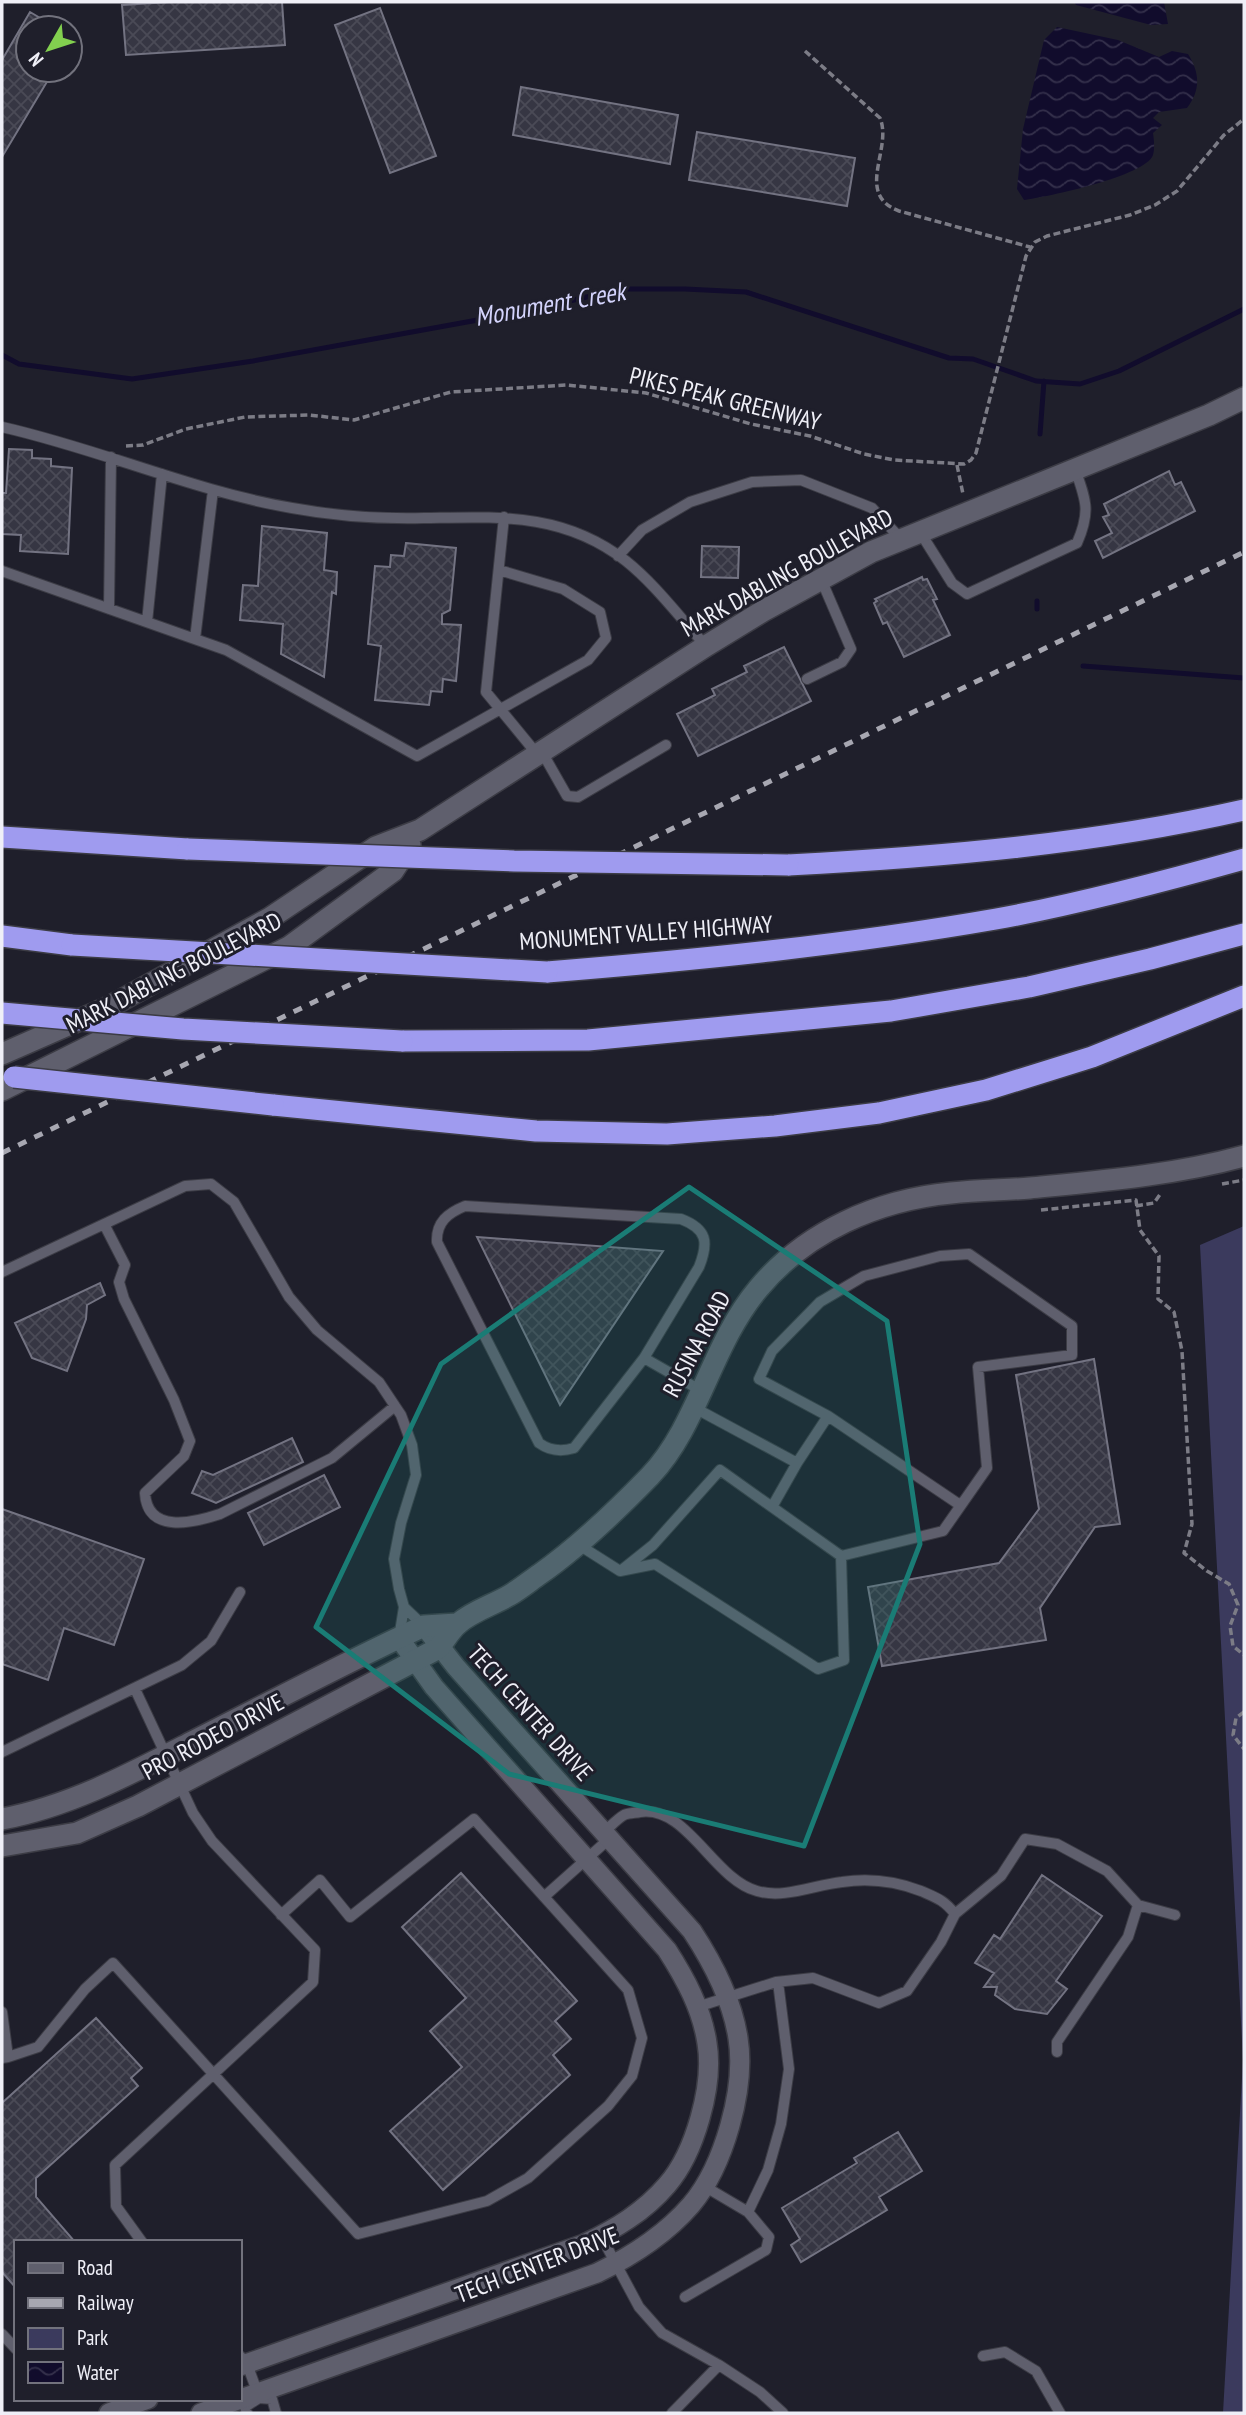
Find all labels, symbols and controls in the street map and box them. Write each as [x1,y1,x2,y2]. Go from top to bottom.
north arrow [14,14,84,84]
text: N [23,48,48,71]
water label: Monument Creek [472,274,631,333]
street label: PIKES PEAK GREENWAY [626,360,824,437]
street label: MARK DABLING BOULEVARD [675,501,898,644]
street label: MARK DABLING BOULEVARD [61,905,287,1040]
street label: MONUMENT VALLEY HIGHWAY [518,908,774,957]
street label: RUSINA ROAD [656,1285,737,1402]
street label: TECH CENTER DRIVE [461,1638,600,1787]
street label: PRO RODEO DRIVE [137,1686,289,1787]
street label: TECH CENTER DRIVE [451,2219,623,2310]
legend [14,2240,242,2401]
text: Road [77,2254,113,2281]
text: Railway [77,2289,134,2316]
text: Park [77,2324,108,2351]
text: Water [77,2359,119,2386]

